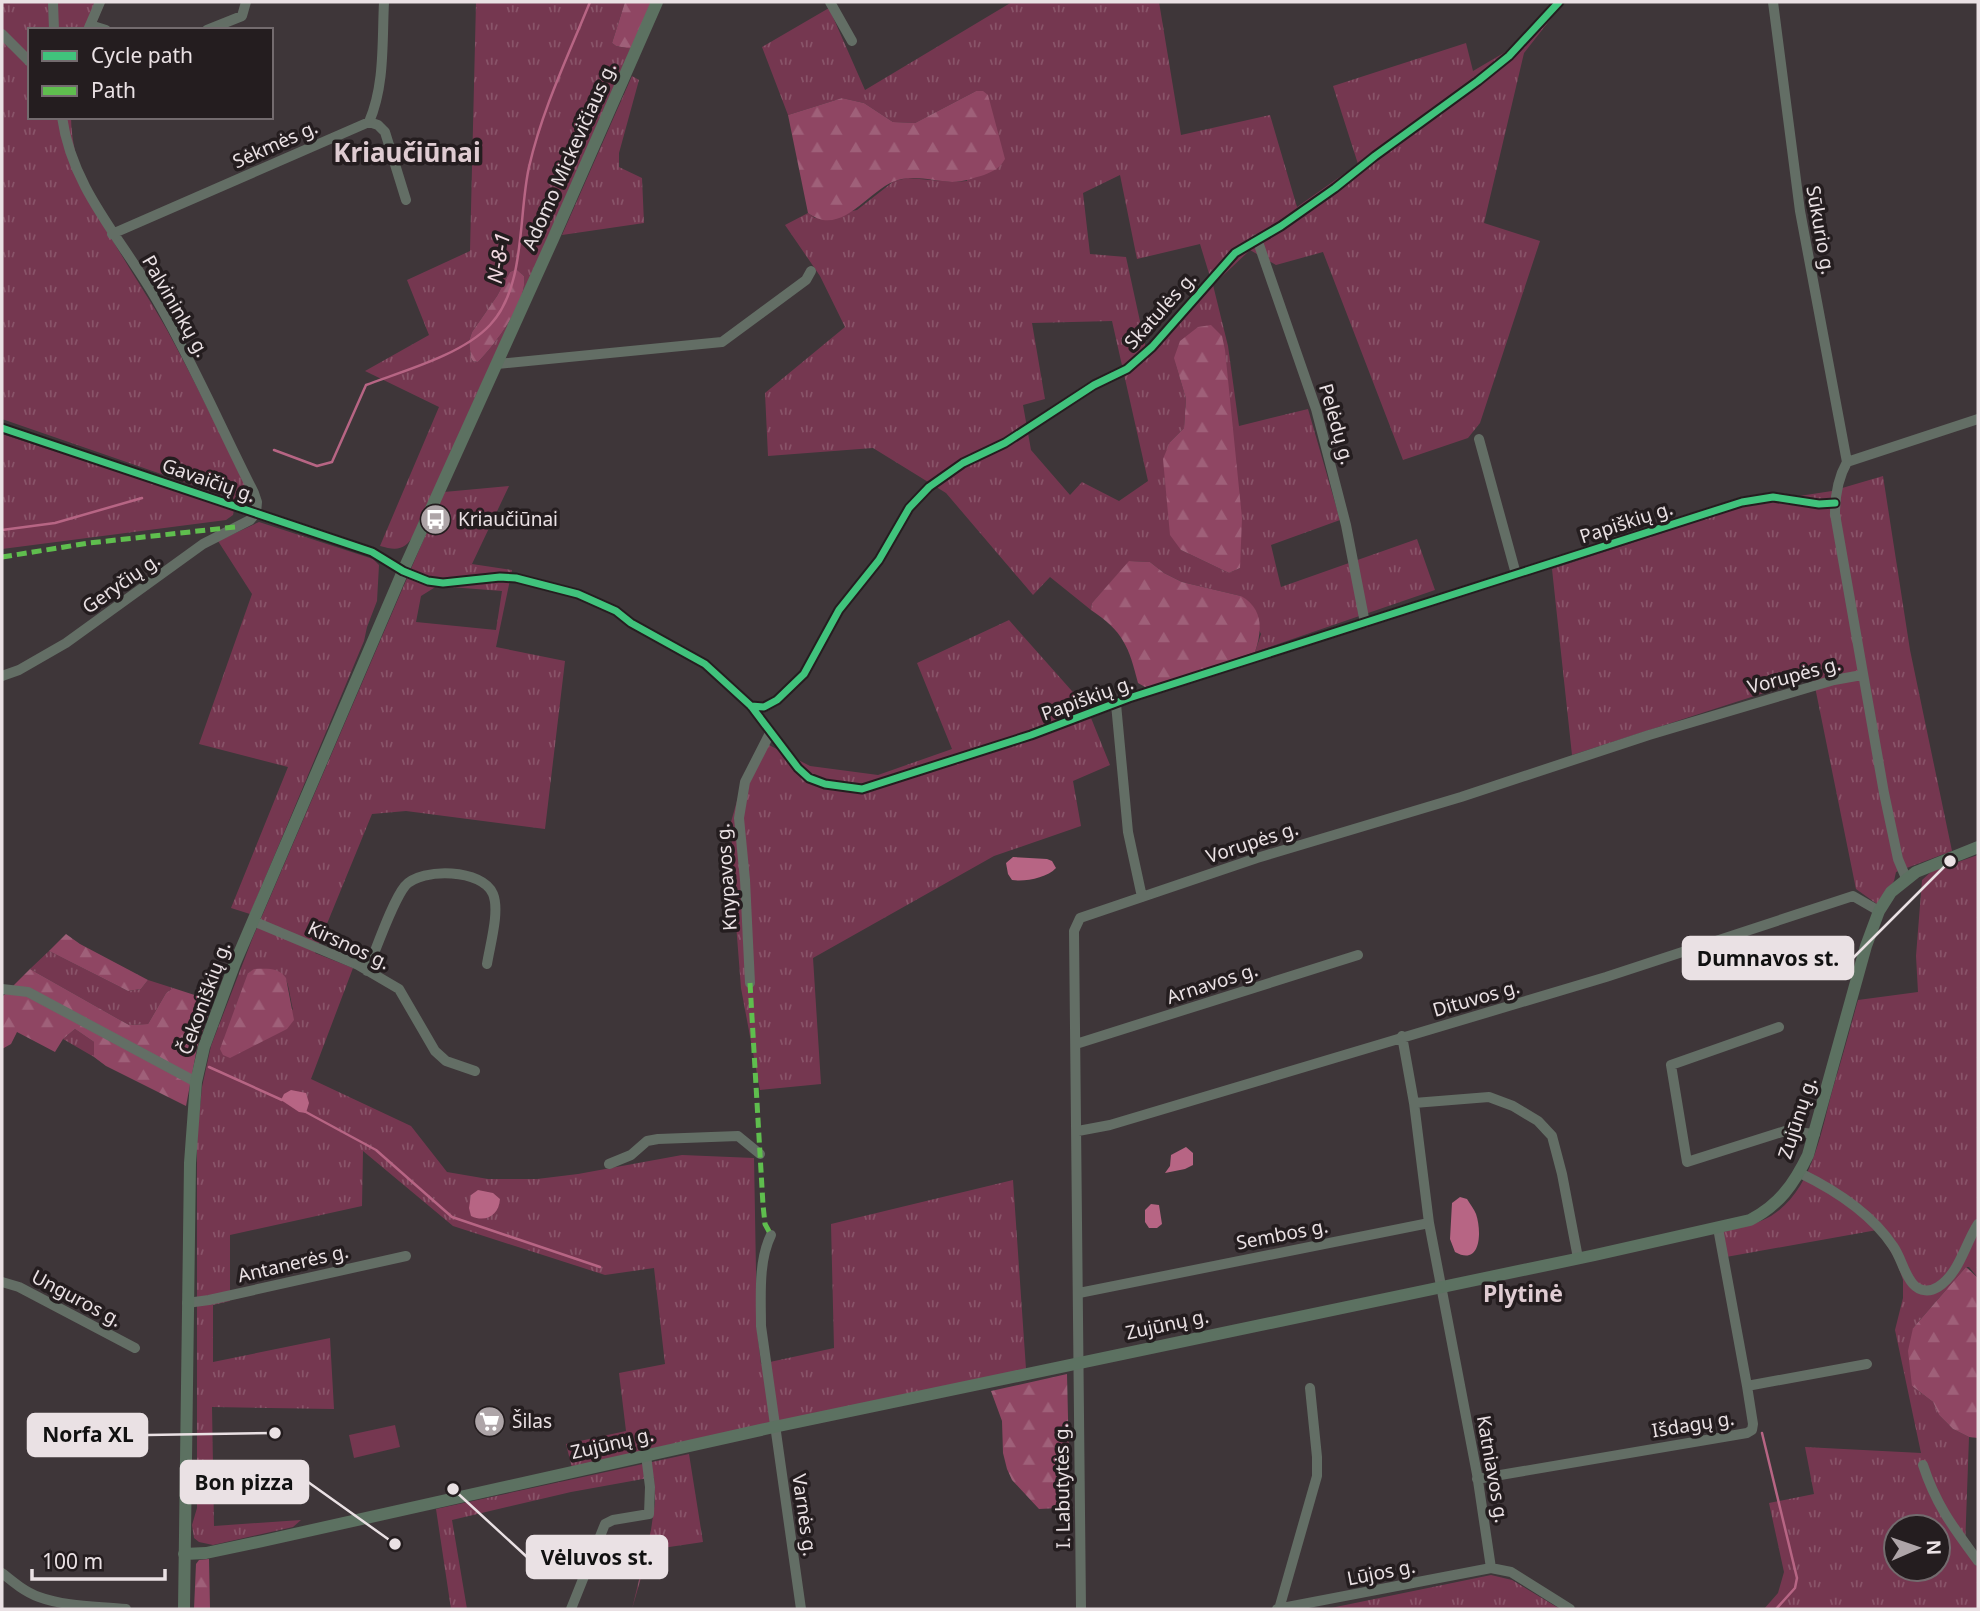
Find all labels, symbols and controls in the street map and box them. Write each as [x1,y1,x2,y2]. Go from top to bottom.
legend [28,28,273,119]
text: Cycle path [91,41,193,69]
street label: Adomo Mickevičiaus g. [516,58,622,254]
text: Path [91,76,136,104]
street label: Sėkmės g. [228,114,322,174]
district label: Kriaučiūnai [333,134,481,170]
street label: Sūkurio g. [1800,183,1842,277]
water label: N-8-1 [480,230,516,285]
street label: Palvininkų g. [136,250,216,362]
street label: Skatulės g. [1118,266,1202,354]
street label: Pelėdų g. [1313,381,1361,467]
street label: Gavaičių g. [159,452,259,508]
street label: Papiškių g. [1576,495,1676,549]
bus stop icon: Kriaučiūnai [418,502,452,536]
place label: Kriaučiūnai [458,506,558,532]
street label: Geryčių g. [77,547,165,619]
street label: Vorupės g. [1745,650,1843,700]
street label: Papiškių g. [1037,669,1137,727]
street label: Vorupės g. [1203,815,1301,869]
street label: Knypavos g. [709,822,743,932]
street label: Kirsnos g. [304,915,394,975]
callout: Dumnavos st. [1683,937,1853,979]
street label: Čekoniškių g. [171,938,237,1058]
text: Dumnavos st. [1697,944,1839,972]
street label: Arnavos g. [1163,956,1261,1010]
street label: Dituvos g. [1429,973,1523,1023]
street label: Zujūnų g. [1772,1074,1822,1162]
street label: Sembos g. [1234,1212,1330,1256]
street label: Antanerės g. [235,1238,351,1288]
street label: Unguros g. [27,1263,127,1333]
district label: Plytinė [1483,1277,1563,1309]
street label: Zujūnų g. [1123,1303,1211,1345]
supermarket icon: Šilas [472,1404,506,1438]
street label: Išdagų g. [1650,1405,1736,1443]
place label: Šilas [512,1408,552,1434]
street label: Katniavos g. [1471,1413,1515,1525]
callout: Norfa XL [28,1414,147,1456]
text: Norfa XL [42,1420,134,1448]
street label: Zujūnų g. [568,1421,656,1465]
street label: I. Labutytės g. [1048,1423,1076,1549]
callout: Bon pizza [181,1461,308,1503]
text: Bon pizza [194,1468,294,1496]
street label: Varnės g. [786,1472,824,1558]
north arrow [1882,1513,1952,1583]
callout: Vėluvos st. [527,1536,667,1578]
scale bar [32,1538,164,1582]
text: N [1921,1539,1947,1556]
text: Vėluvos st. [541,1543,653,1571]
text: 100 m [42,1547,103,1575]
street label: Lūjos g. [1345,1553,1417,1591]

